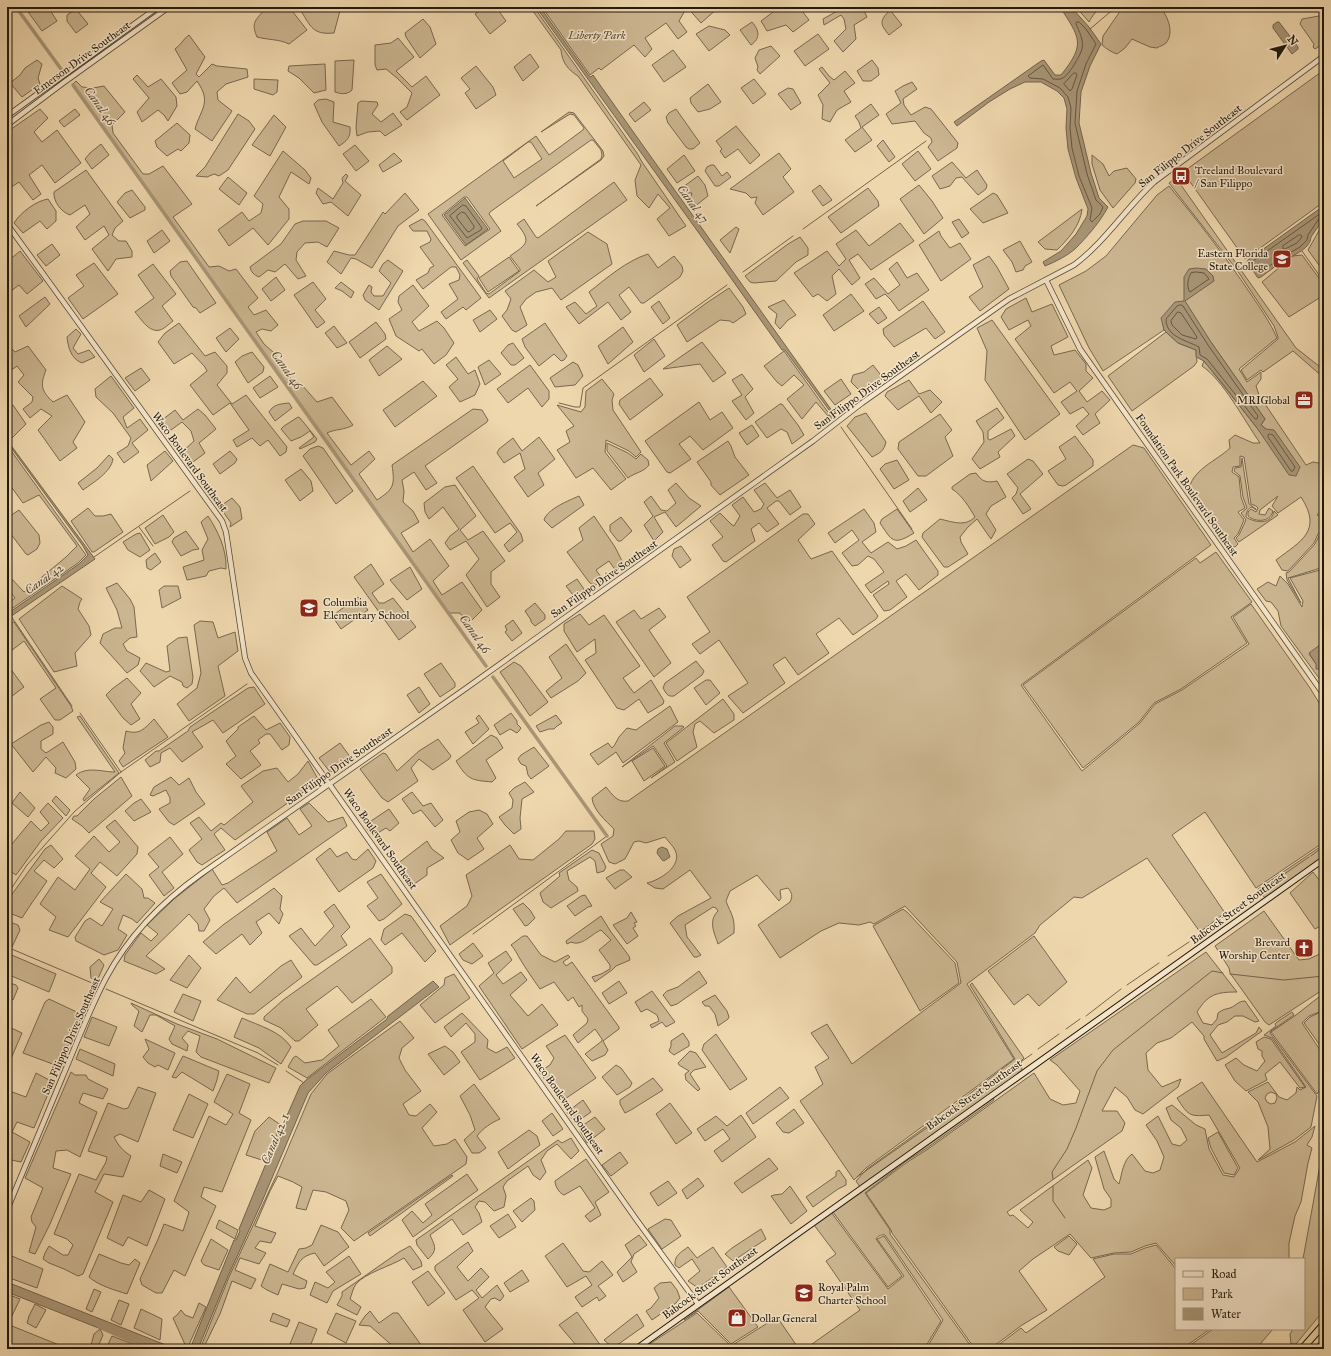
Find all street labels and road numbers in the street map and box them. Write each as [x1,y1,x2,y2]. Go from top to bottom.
street label: Emerson Drive Southeast [31,18,133,97]
street label: San Filippo Drive Southeast [1136,102,1244,190]
street label: San Filippo Drive Southeast [812,347,922,433]
street label: Waco Boulevard Southeast [149,410,231,515]
street label: Foundation Park Boulevard Southeast [1133,411,1241,559]
street label: San Filippo Drive Southeast [548,537,660,621]
street label: San Filippo Drive Southeast [283,724,395,808]
street label: Waco Boulevard Southeast [340,786,420,892]
street label: Babcock Street Southeast [1188,869,1288,947]
street label: San Filippo Drive Southeast [39,975,103,1097]
street label: Waco Boulevard Southeast [527,1051,607,1157]
street label: Babcock Street Southeast [923,1057,1025,1133]
street label: Babcock Street Southeast [660,1244,760,1322]

